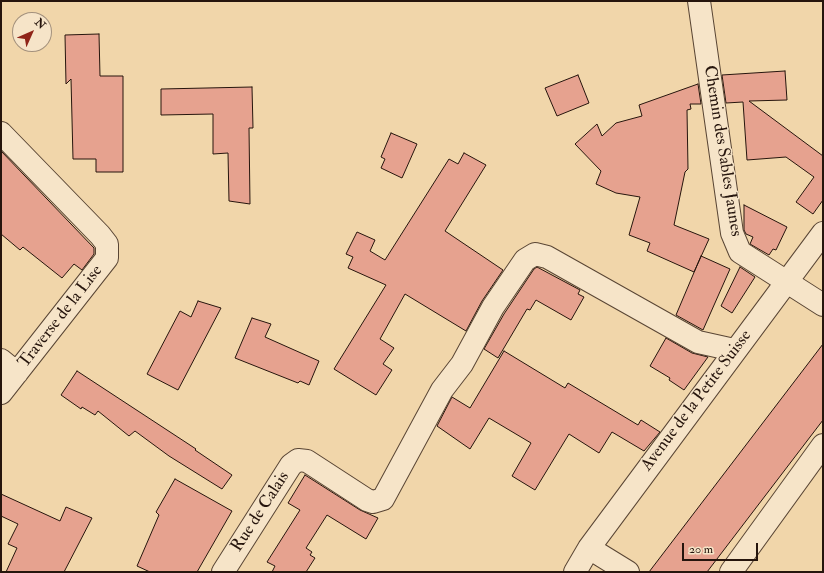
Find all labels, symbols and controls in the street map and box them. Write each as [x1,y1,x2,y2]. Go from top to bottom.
north arrow [12,12,52,52]
text: N [32,16,48,32]
street label: Chemin des Sables Jaunes [698,64,746,238]
street label: Traverse de la Lise [15,262,107,372]
street label: Avenue de la Petite Suisse [637,327,757,475]
street label: Rue de Calais [228,468,294,556]
scale bar [684,535,760,561]
text: 20 m [689,542,713,557]

